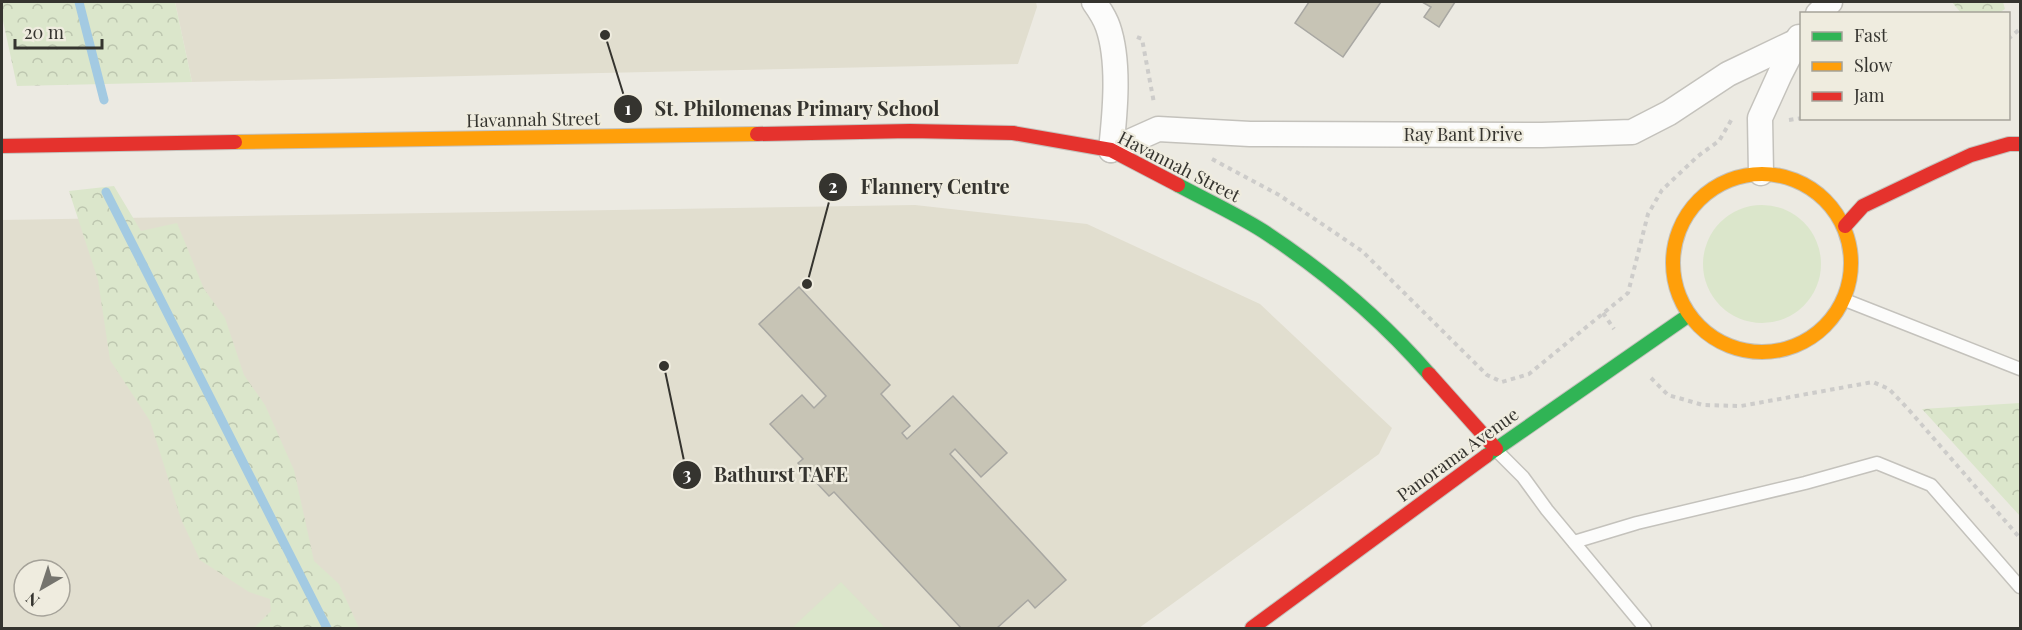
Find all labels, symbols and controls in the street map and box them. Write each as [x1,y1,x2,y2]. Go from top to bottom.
scale bar [15,12,102,50]
legend [1800,12,2010,120]
text: 20 m [24,20,64,44]
text: Fast [1854,23,1888,47]
text: Slow [1854,53,1892,77]
text: Jam [1853,83,1884,107]
callout: St. Philomenas Primary School [613,90,952,128]
text: St. Philomenas Primary School [655,94,939,121]
text: 1 [625,96,632,120]
street label: Havannah Street [466,106,601,132]
street label: Ray Bant Drive [1403,122,1523,146]
street label: Havannah Street [1114,125,1245,207]
callout: Flannery Centre [818,168,1022,206]
text: Flannery Centre [860,172,1010,199]
text: 2 [828,174,838,198]
street label: Panorama Avenue [1392,402,1523,506]
callout: Bathurst TAFE [672,456,861,494]
text: Bathurst TAFE [714,460,848,487]
text: 3 [683,462,692,486]
north arrow [12,558,72,618]
text: N [21,588,43,612]

